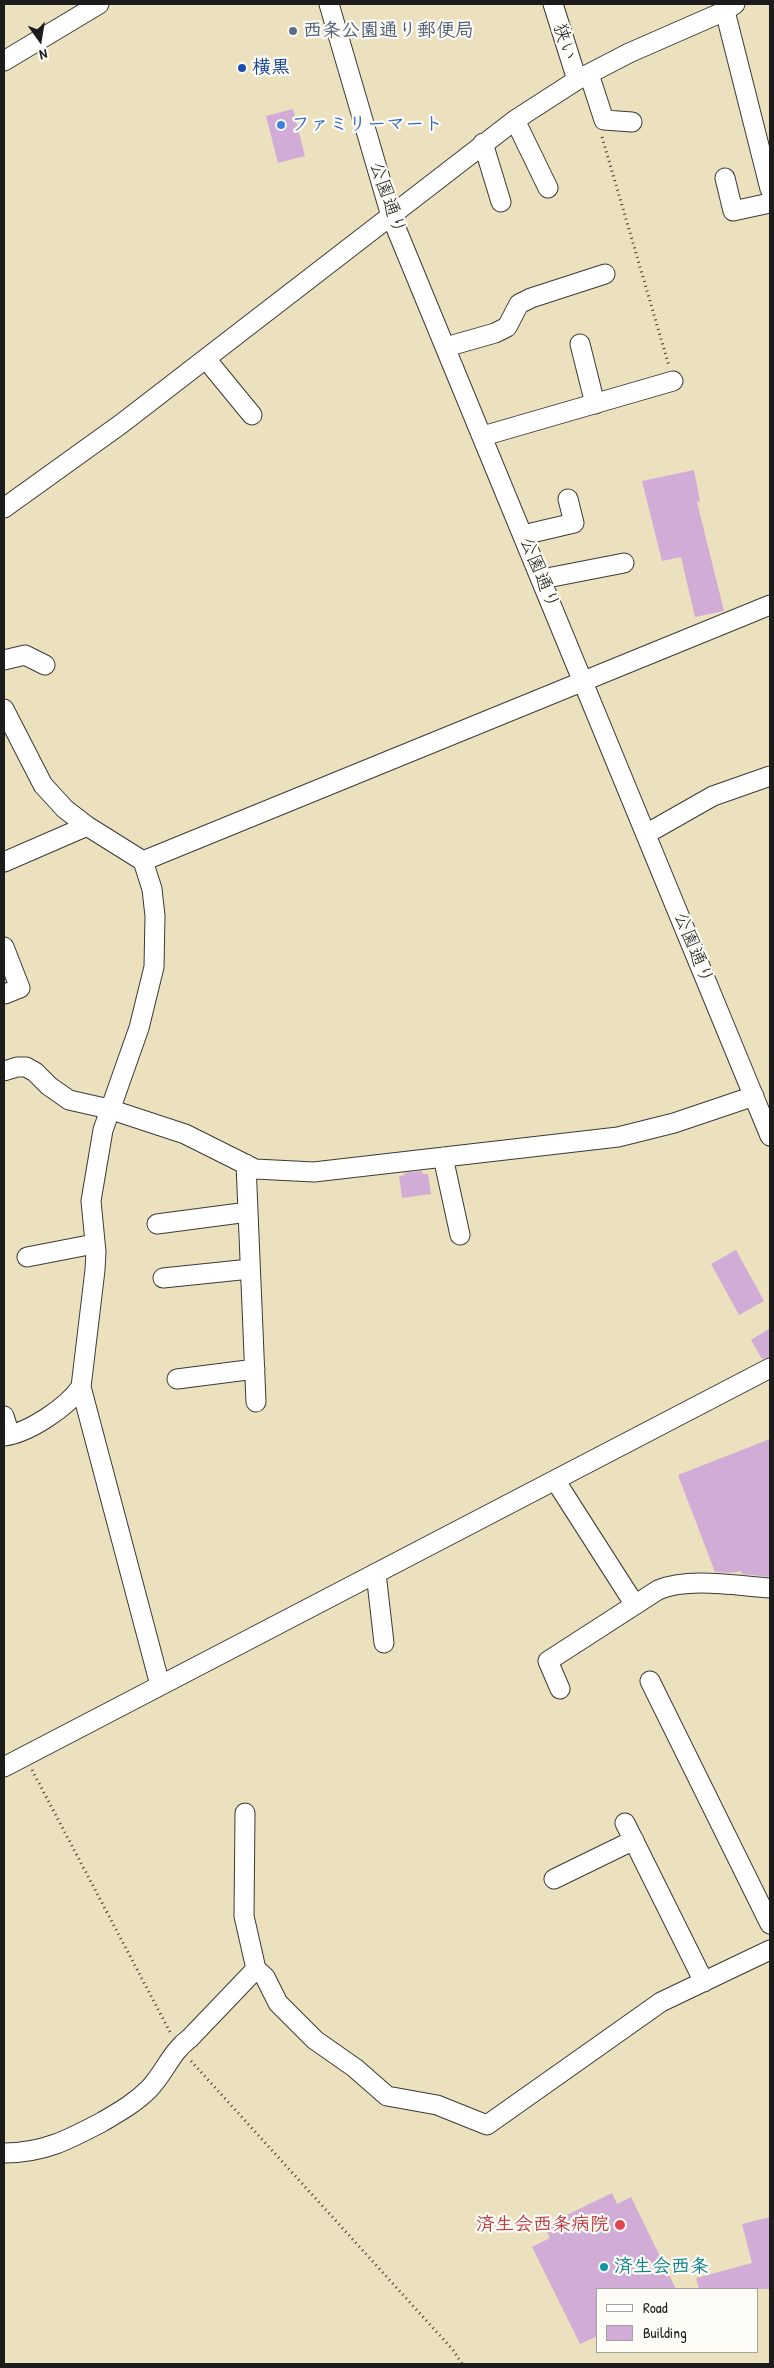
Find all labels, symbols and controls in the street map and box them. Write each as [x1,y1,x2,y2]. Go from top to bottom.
north arrow [15,15,65,65]
place label: 西条公園通り郵便局 [303,20,474,42]
street label: 狭い [548,20,580,64]
marker: 西条公園通り郵便局 [287,25,299,37]
text: N [38,45,49,65]
place label: 横黒 [252,57,290,79]
marker: 横黒 [236,62,248,74]
place label: ファミリーマート [291,114,443,136]
marker: ファミリーマート [275,119,287,131]
street label: 公園通り [364,158,410,238]
street label: 公園通り [514,533,564,613]
street label: 公園通り [668,908,718,988]
place label: 済生会西条病院 [476,2214,609,2236]
marker: 済生会西条病院 [613,2218,627,2232]
place label: 済生会西条 [614,2256,709,2278]
marker: 済生会西条 [598,2261,610,2273]
legend [596,2288,759,2353]
text: Road [643,2297,668,2318]
text: Building [643,2322,687,2343]

